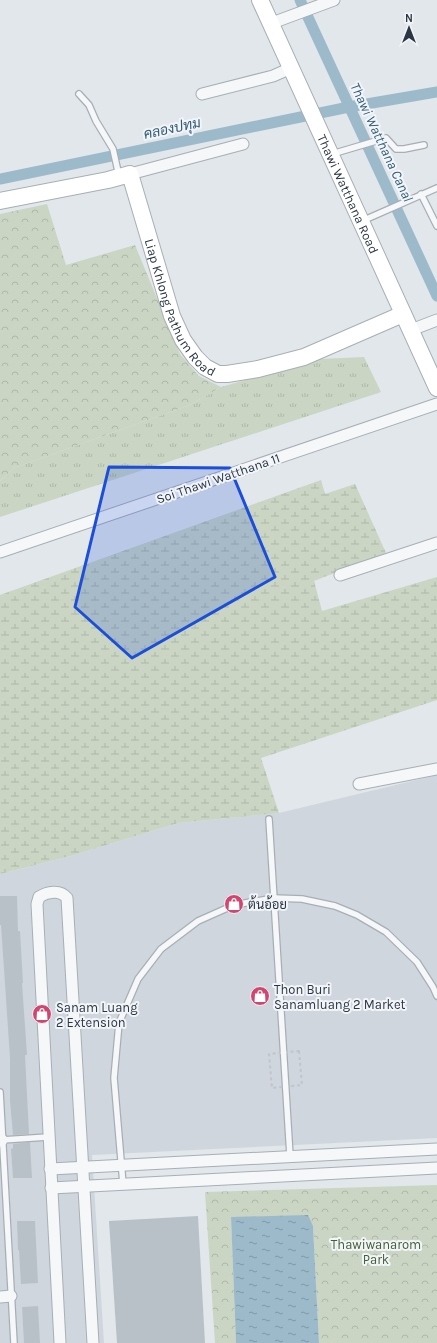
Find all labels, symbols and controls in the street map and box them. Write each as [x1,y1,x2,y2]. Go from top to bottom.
north arrow [389,8,429,48]
text: N [405,12,413,25]
water label: Thawi Watthana Canal [346,80,417,205]
water label: คลองปทุม [142,114,203,144]
street label: Thawi Watthana Road [314,132,382,256]
street label: Liap Khlong Pathum Road [142,237,218,379]
street label: Soi Thawi Watthana 11 [154,450,282,507]
shop icon: ต้นอ้อย [223,893,245,915]
place label: ต้นอ้อย [248,895,287,912]
place label: Thon Buri Sanamluang 2 Market [274,982,406,1012]
shop icon: Thon Buri Sanamluang 2 Market [249,985,271,1007]
place label: Sanam Luang 2 Extension [56,1000,138,1030]
shop icon: Sanam Luang 2 Extension [31,1003,53,1025]
park label: Thawiwanarom Park [331,1237,421,1267]

